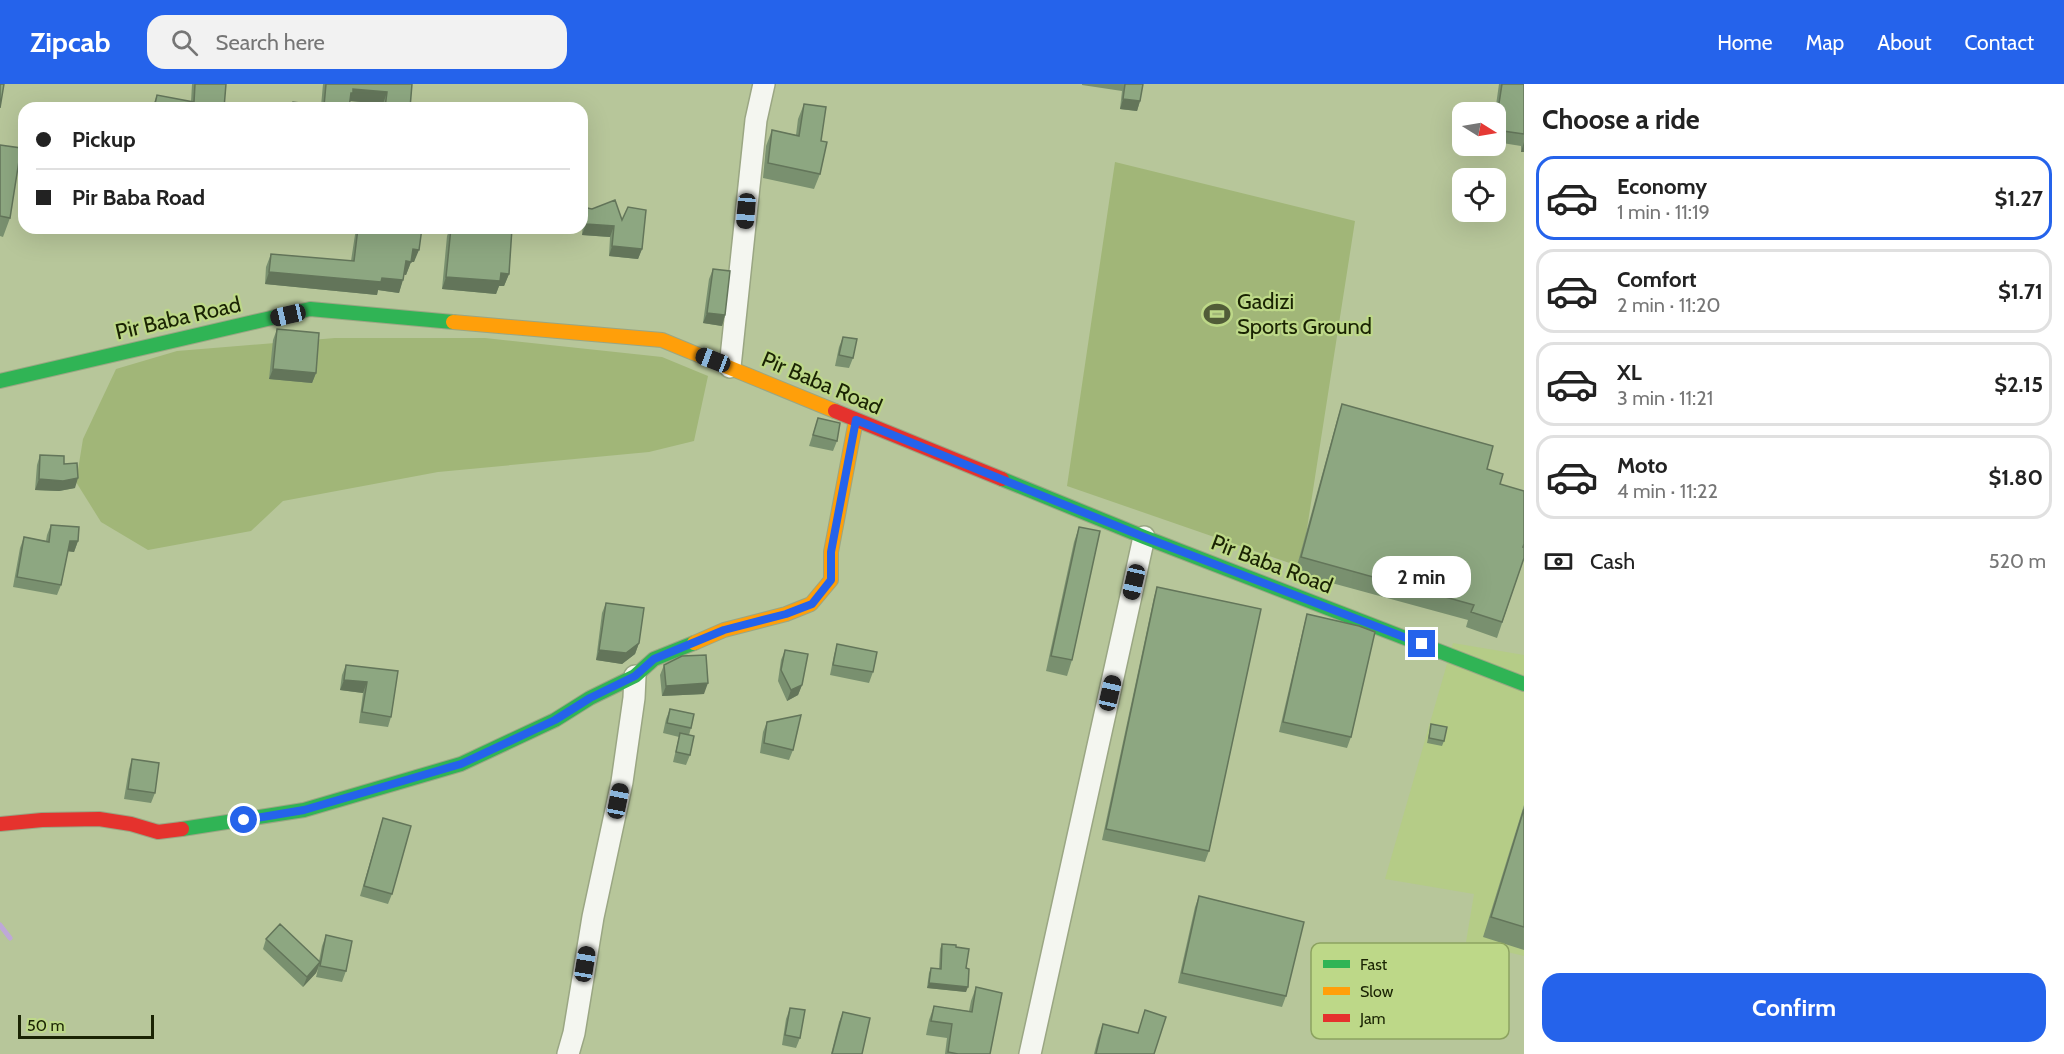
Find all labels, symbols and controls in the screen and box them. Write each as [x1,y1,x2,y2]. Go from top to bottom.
search box [147,15,567,69]
text: Zipcab [30,25,111,59]
icon: search [168,26,201,59]
text: Search here [216,29,325,56]
text: Home [1717,30,1773,55]
text: Map [1806,30,1844,55]
text: About [1877,30,1931,55]
text: Contact [1964,30,2034,55]
north arrow [1452,102,1506,156]
map controls [1452,102,1506,222]
text: Choose a ride [1542,103,1700,136]
text: Pickup [72,126,136,153]
button: locate [1452,168,1506,222]
icon: car [1545,171,1599,225]
text: Economy [1617,173,1707,200]
text: Pir Baba Road [72,184,205,211]
text: $1.27 [1994,185,2043,212]
car [735,192,757,230]
text: 1 min · 11:19 [1617,200,1710,224]
icon: car [1545,264,1599,318]
text: Comfort [1617,266,1696,293]
text: $1.71 [1998,278,2043,305]
place label: Gadizi Sports Ground [1237,288,1372,340]
street label: Pir Baba Road [113,290,243,346]
text: 2 min · 11:20 [1617,293,1720,317]
sports icon: Gadizi Sports Ground [1202,299,1232,329]
car [268,302,308,328]
car [693,345,733,375]
street label: Pir Baba Road [758,346,886,420]
icon: car [1545,357,1599,411]
text: XL [1617,359,1642,386]
text: $2.15 [1994,371,2043,398]
text: 3 min · 11:21 [1617,386,1713,410]
icon: car [1545,450,1599,504]
text: Moto [1617,452,1668,479]
text: $1.80 [1988,464,2043,491]
text: 4 min · 11:22 [1617,479,1718,503]
street label: Pir Baba Road [1207,528,1337,600]
icon: cash [1542,545,1575,578]
text: Cash [1590,548,1635,575]
text: 520 m [1989,549,2046,573]
callout: 2 min [1372,557,1472,599]
car [1121,562,1147,602]
text: 2 min [1397,565,1446,589]
route end [1408,630,1435,657]
car [1097,673,1123,713]
car [606,782,630,820]
route start [230,806,257,833]
legend [1311,943,1509,1039]
car [573,945,597,983]
text: Fast [1360,955,1388,974]
button: Confirm [1542,973,2046,1042]
text: Slow [1360,982,1394,1001]
text: Jam [1359,1009,1386,1028]
scale bar [18,1012,154,1040]
text: 50 m [27,1016,64,1035]

